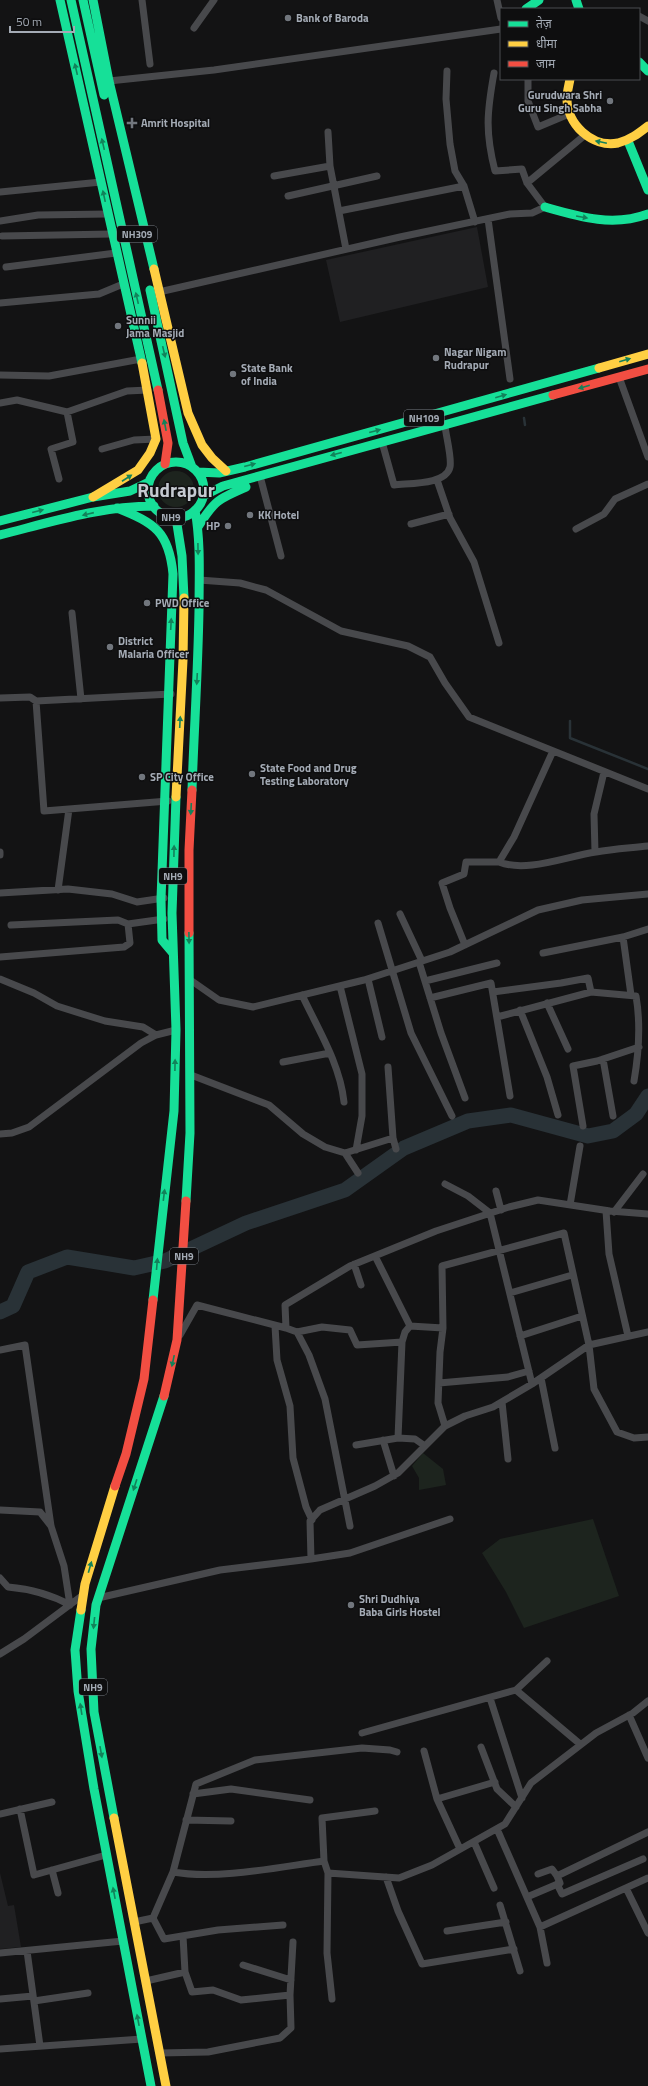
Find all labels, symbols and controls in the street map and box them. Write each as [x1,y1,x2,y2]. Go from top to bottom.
scale bar [10,8,74,34]
legend [500,8,640,80]
place label: Bank of Baroda [296,10,369,26]
text: 50 m [16,12,42,31]
marker: Bank of Baroda [283,13,293,23]
text: तेज़ [536,14,553,33]
text: धीमा [536,34,558,53]
text: जाम [536,54,556,73]
one-way arrow [72,63,78,75]
place label: Gurudwara Shri Guru Singh Sabha [518,87,602,116]
marker: Gurudwara Shri Guru Singh Sabha [605,96,615,106]
place label: Amrit Hospital [141,115,210,131]
marker: Amrit Hospital [126,117,138,129]
one-way arrow [99,138,105,150]
one-way arrow [595,138,607,144]
one-way arrow [101,190,107,202]
one-way arrow [576,214,588,220]
road number: NH309 [117,226,157,242]
one-way arrow [134,292,140,304]
place label: Sunnii Jama Masjid [126,312,184,341]
marker: Sunnii Jama Masjid [113,321,123,331]
place label: Nagar Nigam Rudrapur [444,344,506,373]
one-way arrow [161,346,167,358]
marker: Nagar Nigam Rudrapur [431,353,441,363]
one-way arrow [620,357,632,363]
place label: State Bank of India [241,360,293,389]
marker: State Bank of India [228,369,238,379]
one-way arrow [577,384,589,390]
one-way arrow [495,393,507,399]
road number: NH109 [404,410,444,426]
one-way arrow [161,419,167,431]
one-way arrow [369,428,382,434]
one-way arrow [330,452,343,458]
one-way arrow [244,462,256,468]
one-way arrow [122,474,132,482]
district label: Rudrapur [137,475,215,504]
place label: KK Hotel [258,507,299,523]
one-way arrow [32,508,44,514]
road number: NH9 [157,509,185,525]
marker: KK Hotel [245,510,255,520]
one-way arrow [82,511,94,517]
place label: HP [206,518,221,534]
marker: HP [223,521,233,531]
one-way arrow [195,543,201,556]
place label: PWD Office [155,595,210,611]
marker: PWD Office [142,598,152,608]
one-way arrow [168,617,174,630]
place label: District Malaria Officer [118,633,189,662]
marker: District Malaria Officer [105,642,115,652]
one-way arrow [194,673,200,686]
one-way arrow [176,716,183,728]
place label: State Food and Drug Testing Laboratory [260,760,357,789]
place label: SP City Office [150,769,214,785]
marker: State Food and Drug Testing Laboratory [247,769,257,779]
marker: SP City Office [137,772,147,782]
one-way arrow [188,803,194,816]
one-way arrow [171,844,177,857]
road number: NH9 [159,868,187,884]
one-way arrow [186,932,192,945]
one-way arrow [172,1058,178,1071]
one-way arrow [161,1189,167,1201]
road number: NH9 [170,1248,198,1264]
one-way arrow [153,1258,160,1270]
one-way arrow [169,1355,175,1367]
one-way arrow [131,1479,137,1491]
one-way arrow [87,1561,93,1573]
place label: Shri Dudhiya Baba Girls Hostel [359,1591,441,1620]
marker: Shri Dudhiya Baba Girls Hostel [346,1600,356,1610]
one-way arrow [91,1617,97,1629]
road number: NH9 [79,1679,107,1695]
one-way arrow [78,1703,84,1716]
one-way arrow [99,1746,105,1758]
one-way arrow [110,1886,116,1899]
one-way arrow [135,2014,141,2026]

